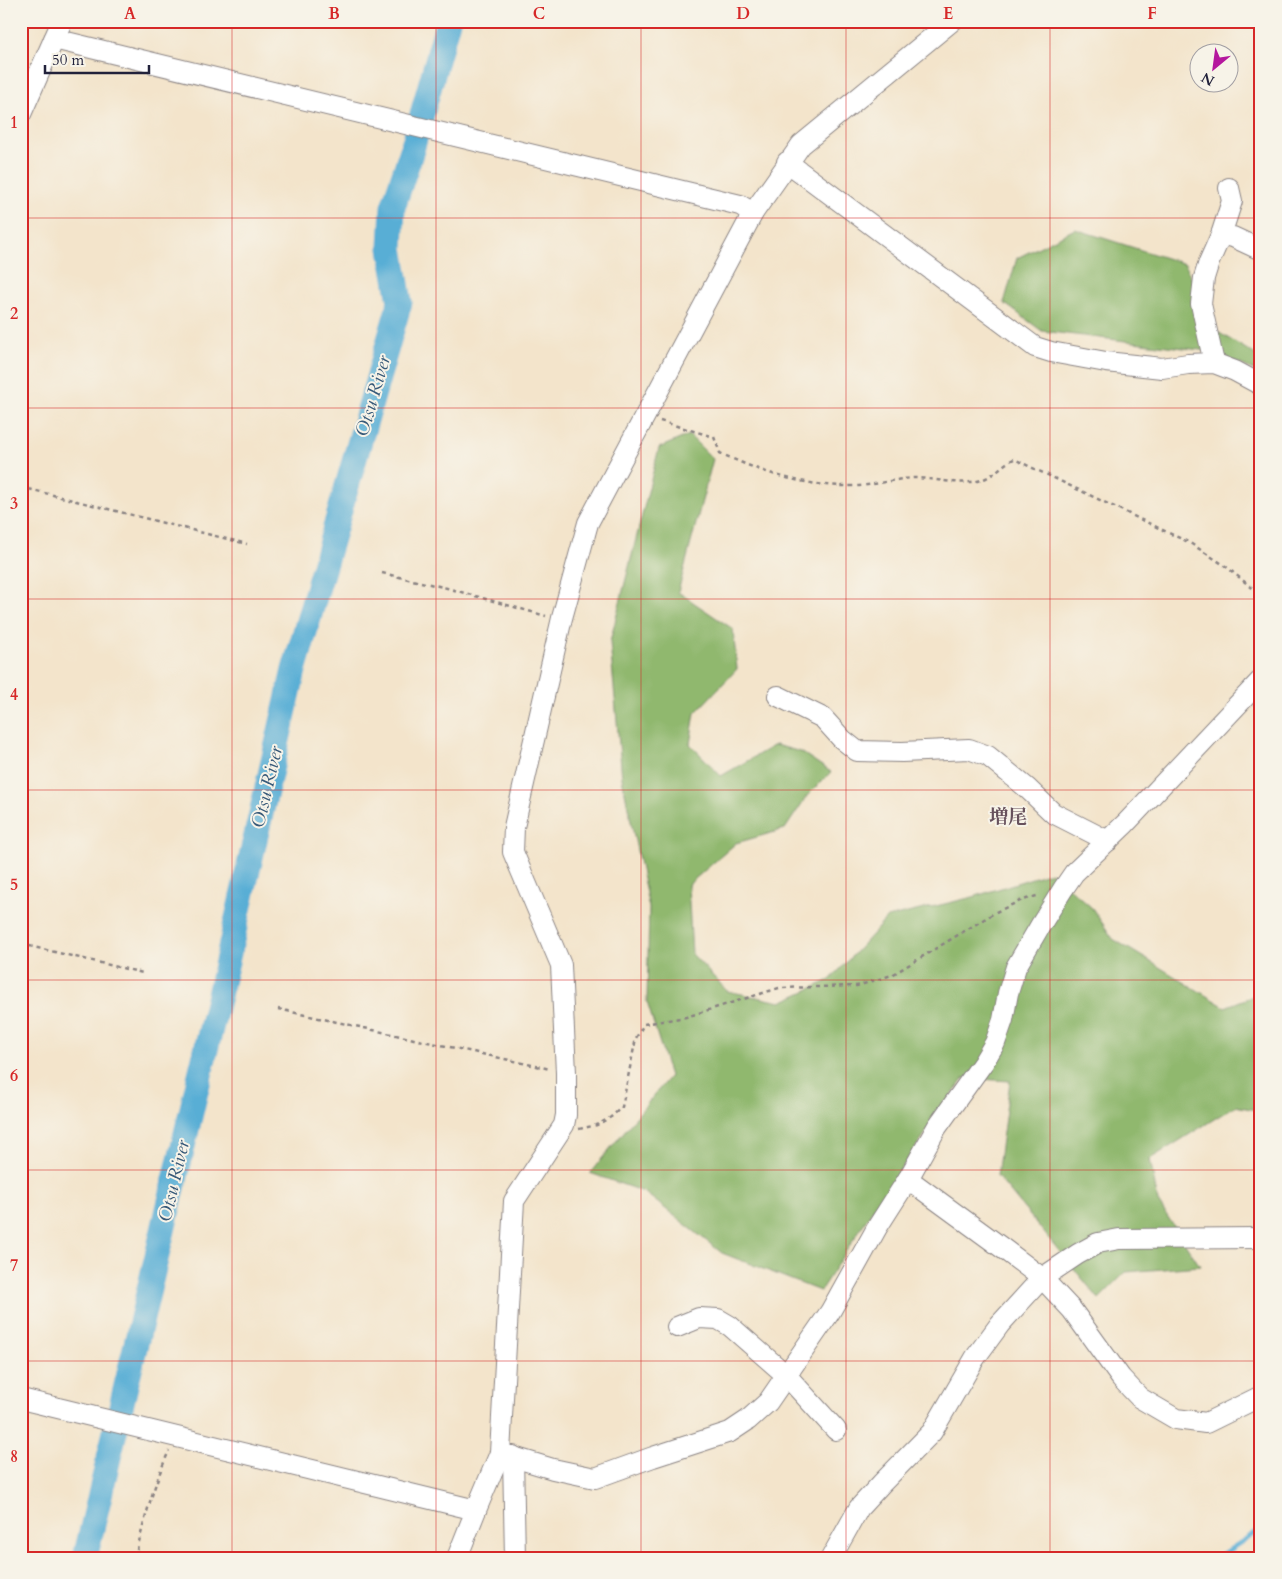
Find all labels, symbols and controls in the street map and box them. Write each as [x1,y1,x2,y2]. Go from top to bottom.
text: A [124,3,136,25]
text: B [328,3,340,25]
text: C [533,3,545,25]
text: D [736,3,750,25]
text: E [943,3,953,25]
text: F [1147,3,1157,25]
scale bar [45,42,149,74]
north arrow [1190,42,1240,92]
text: 50 m [52,50,84,70]
text: N [1198,68,1218,90]
text: 1 [10,112,18,134]
text: 2 [10,303,18,325]
water label: Otsu River [349,352,397,440]
text: 3 [10,493,18,515]
text: 4 [10,684,18,706]
water label: Otsu River [245,743,289,830]
district label: 増尾 [989,804,1027,830]
text: 5 [10,874,18,896]
text: 6 [10,1065,18,1087]
water label: Otsu River [152,1137,196,1224]
text: 7 [10,1255,18,1277]
text: 8 [10,1446,18,1468]

